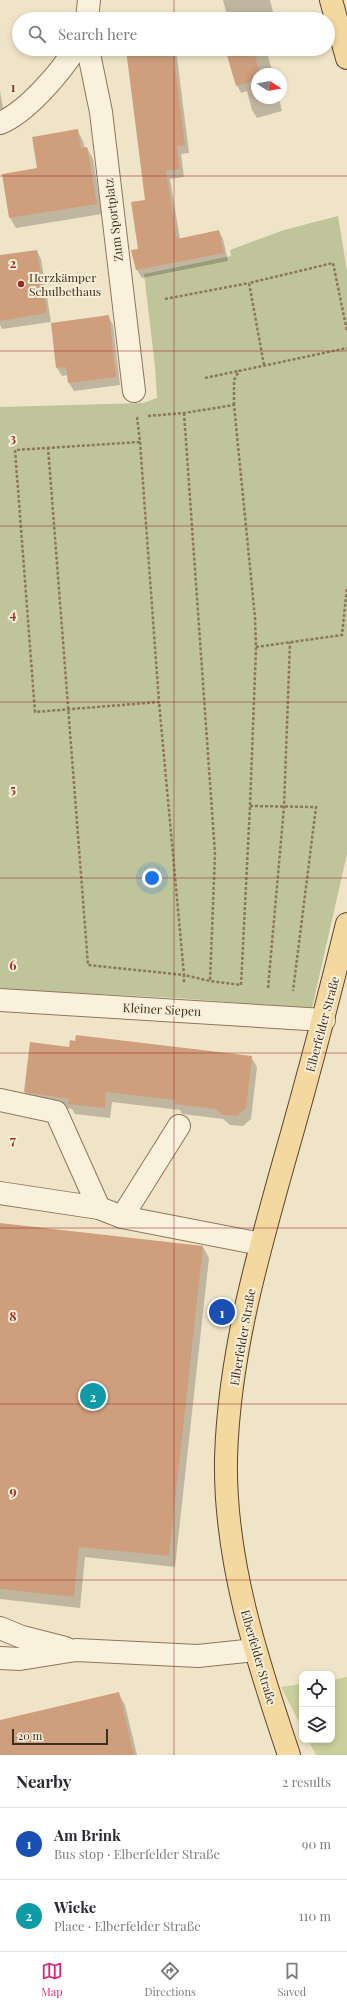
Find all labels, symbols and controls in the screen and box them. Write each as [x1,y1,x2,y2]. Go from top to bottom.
search box [12,12,335,56]
icon: search [26,23,48,45]
text: Search here [58,24,137,44]
north arrow [251,68,287,104]
text: 1 [11,78,16,95]
street label: Zum Sportplatz [100,177,126,262]
text: 2 [10,254,17,271]
place label: Herzkämper Schulbethaus [29,269,101,299]
marker: Herzkämper Schulbethaus [16,279,26,289]
text: 3 [10,429,16,446]
text: 4 [10,605,17,622]
text: 5 [10,780,16,797]
your location [142,868,162,888]
text: 6 [9,956,17,973]
street label: Elberfelder Straße [302,974,342,1074]
street label: Kleiner Siepen [122,999,202,1019]
text: 7 [10,1131,16,1148]
street label: Elberfelder Straße [226,1287,258,1387]
pin: 1 [209,1297,235,1327]
text: 8 [9,1307,17,1324]
pin: 2 [80,1381,106,1411]
text: 9 [9,1482,17,1499]
street label: Elberfelder Straße [238,1608,280,1706]
map controls [299,1671,335,1743]
button: locate [299,1671,335,1707]
button: layers [299,1707,335,1743]
scale bar [12,1727,108,1746]
text: 20 m [18,1728,42,1743]
text: Nearby [16,1770,71,1792]
text: 2 results [282,1773,331,1790]
text: Am Brink [54,1825,121,1845]
text: 1 [27,1835,31,1852]
text: 90 m [302,1835,331,1852]
text: Bus stop · Elberfelder Straße [54,1845,220,1862]
text: Wicke [54,1897,96,1917]
text: 2 [26,1907,32,1924]
text: 110 m [299,1907,331,1924]
text: Place · Elberfelder Straße [54,1917,201,1934]
tab: Map [41,1960,63,1999]
tab: Directions [144,1960,196,1999]
tab: Saved [278,1960,306,1999]

